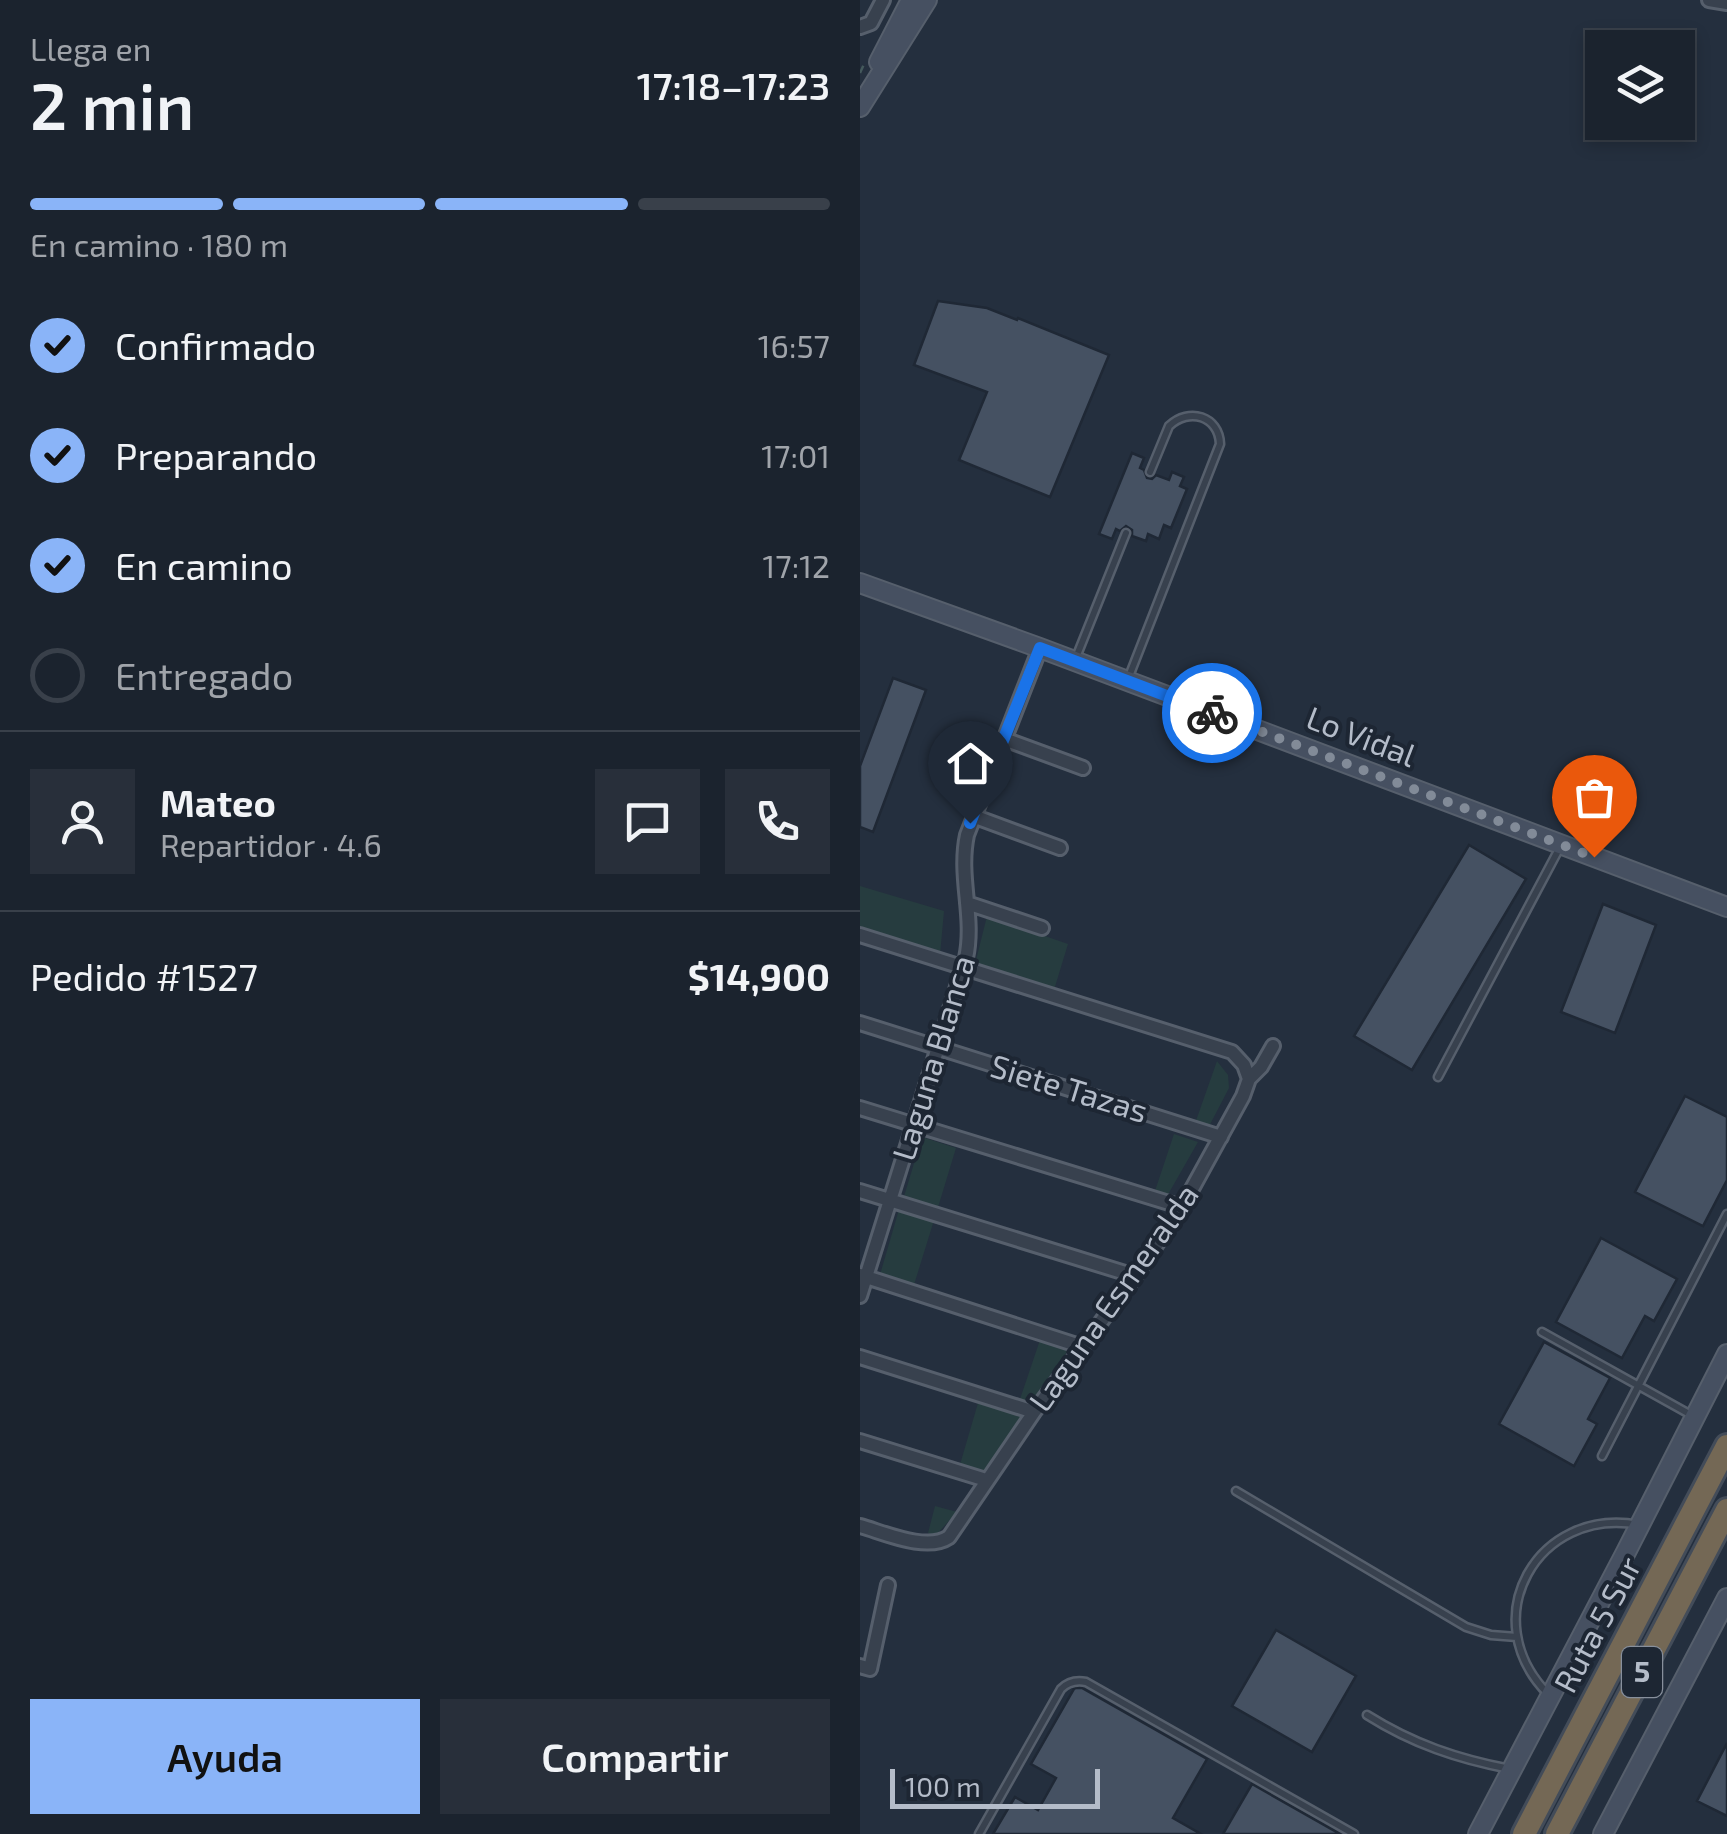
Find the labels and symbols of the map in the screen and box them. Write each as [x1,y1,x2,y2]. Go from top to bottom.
courier [1162,663,1262,763]
street label: Lo Vidal [1302,697,1422,773]
pin [928,721,1013,824]
pin [1552,755,1637,858]
street label: Laguna Blanca [883,950,981,1164]
street label: Siete Tazas [986,1045,1153,1129]
street label: Laguna Esmeralda [1020,1176,1205,1418]
street label: Ruta 5 Sur [1546,1551,1650,1699]
road number: 5 [1622,1647,1662,1697]
scale bar [890,1764,1100,1808]

